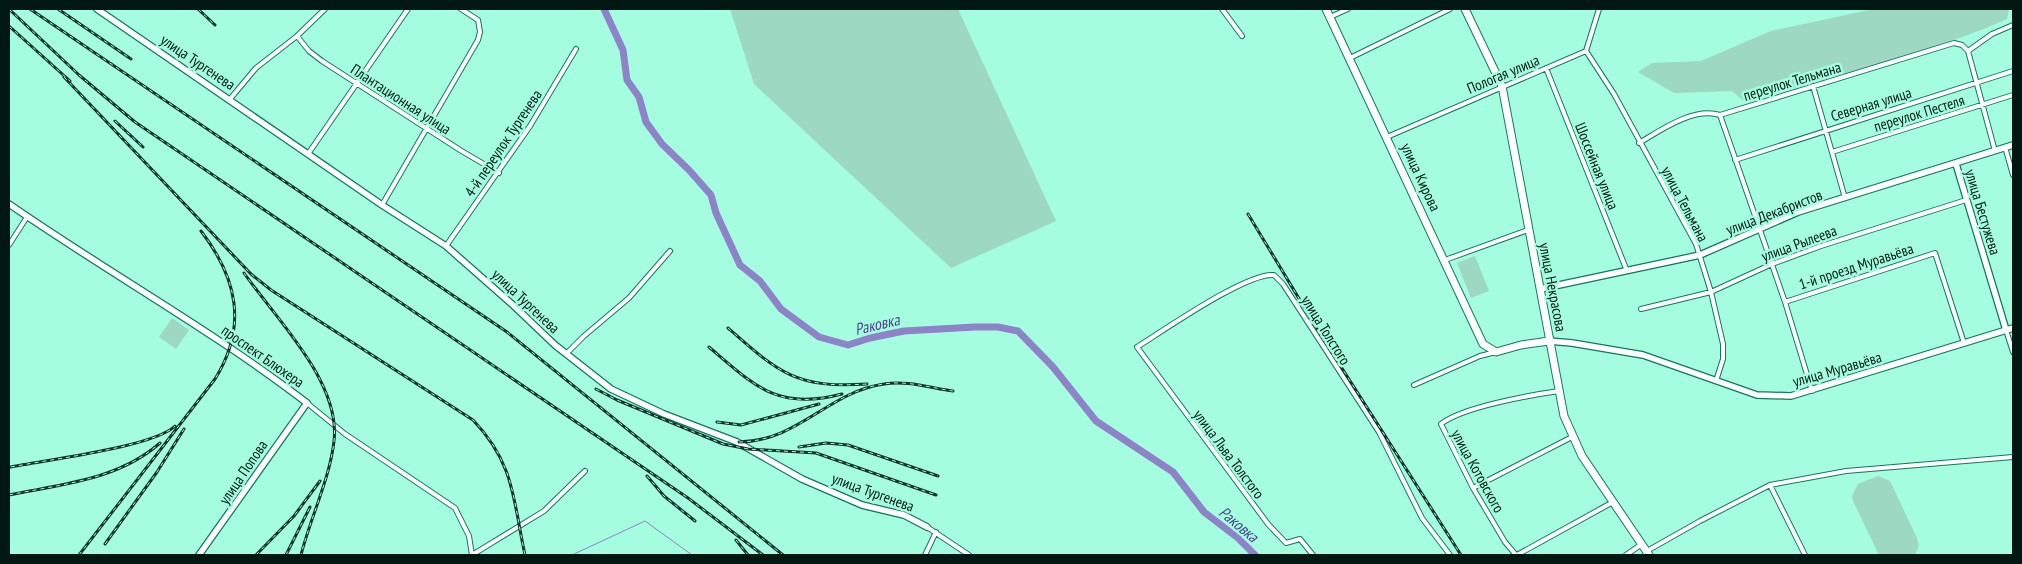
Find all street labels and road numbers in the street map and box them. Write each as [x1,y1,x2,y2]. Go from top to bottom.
street label: улица Тургенева [157,30,239,94]
street label: Пологая улица [1464,50,1542,98]
street label: переулок Тельмана [1741,57,1843,105]
street label: Плантационная улица [347,60,455,138]
street label: Северная улица [1828,83,1914,125]
street label: 4-й переулок Тургенева [460,86,546,200]
street label: переулок Пестеля [1871,90,1967,136]
street label: Шоссейная улица [1571,120,1623,212]
street label: улица Кирова [1397,140,1445,214]
street label: улица Тельмана [1657,163,1713,245]
street label: улица Бестужева [1961,167,2005,257]
street label: улица Декабристов [1723,185,1825,239]
street label: улица Рылеева [1759,221,1839,265]
street label: 1-й проезд Муравьёва [1796,239,1916,293]
street label: улица Некрасова [1535,241,1571,333]
street label: улица Тургенева [488,265,564,337]
street label: улица Толстого [1297,292,1355,368]
street label: проспект Блюхера [218,320,308,392]
street label: улица Муравьёва [1790,347,1884,391]
street label: улица Льва Толстого [1189,406,1269,502]
street label: улица Котовского [1447,426,1509,516]
street label: улица Попова [215,436,271,508]
street label: улица Тургенева [829,468,917,516]

